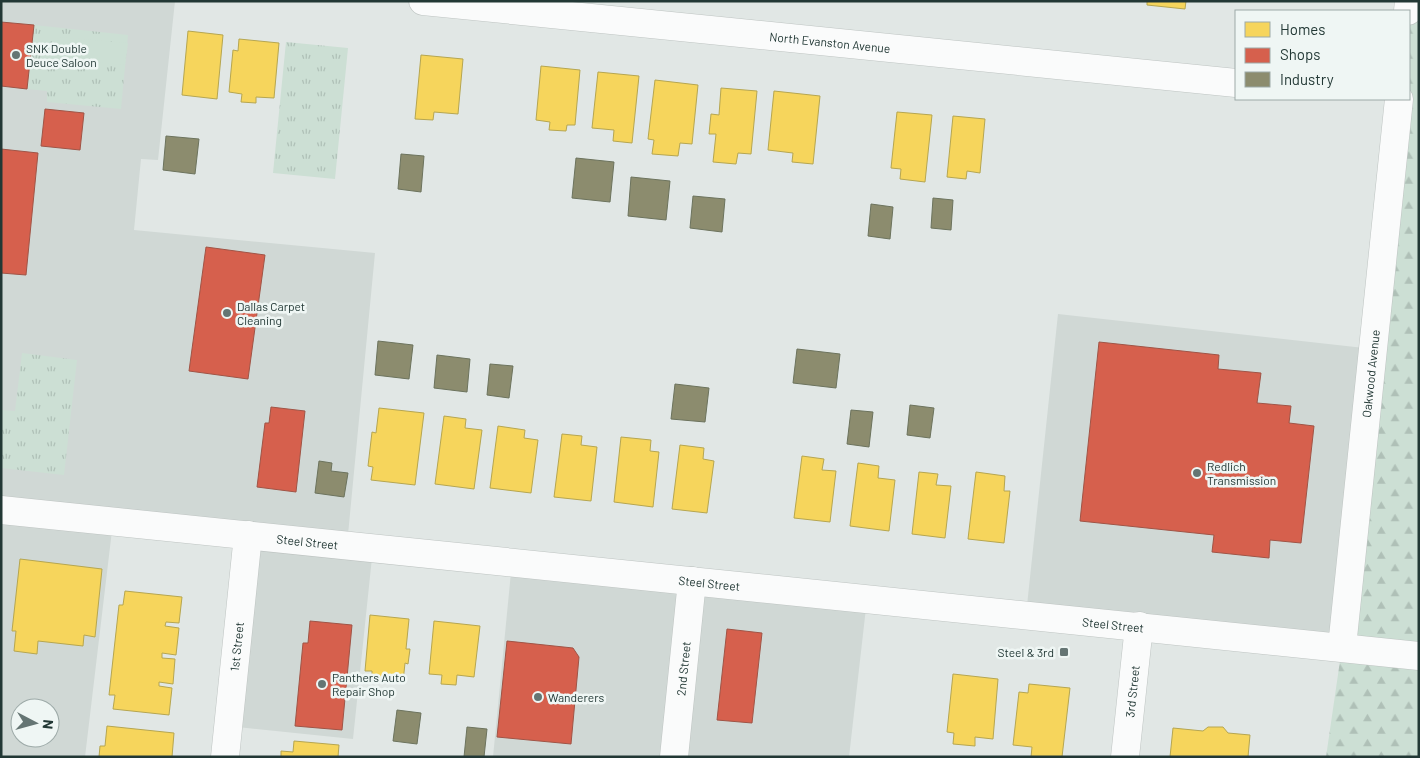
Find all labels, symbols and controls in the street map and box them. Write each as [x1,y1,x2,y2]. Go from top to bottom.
legend [1235,10,1410,100]
text: Homes [1280,20,1325,38]
street label: North Evanston Avenue [769,29,891,55]
place label: SNK Double Deuce Saloon [26,41,97,69]
text: Shops [1280,45,1320,63]
marker: SNK Double Deuce Saloon [10,49,22,61]
text: Industry [1280,70,1334,88]
place label: Dallas Carpet Cleaning [237,299,305,327]
marker: Dallas Carpet Cleaning [221,307,233,319]
street label: Oakwood Avenue [1359,329,1382,418]
place label: Redlich Transmission [1207,459,1276,487]
marker: Redlich Transmission [1191,467,1203,479]
street label: Steel Street [276,531,339,552]
street label: Steel Street [678,573,741,593]
street label: Steel Street [1082,614,1145,635]
street label: 1st Street [227,621,246,672]
street label: 2nd Street [673,641,693,696]
place label: Steel & 3rd [998,645,1054,659]
marker: Steel & 3rd [1058,646,1070,658]
street label: 3rd Street [1122,665,1142,718]
place label: Panthers Auto Repair Shop [332,670,406,698]
marker: Panthers Auto Repair Shop [316,678,328,690]
place label: Wanderers [548,690,604,704]
marker: Wanderers [532,691,544,703]
north arrow [10,698,60,748]
text: N [39,719,57,730]

